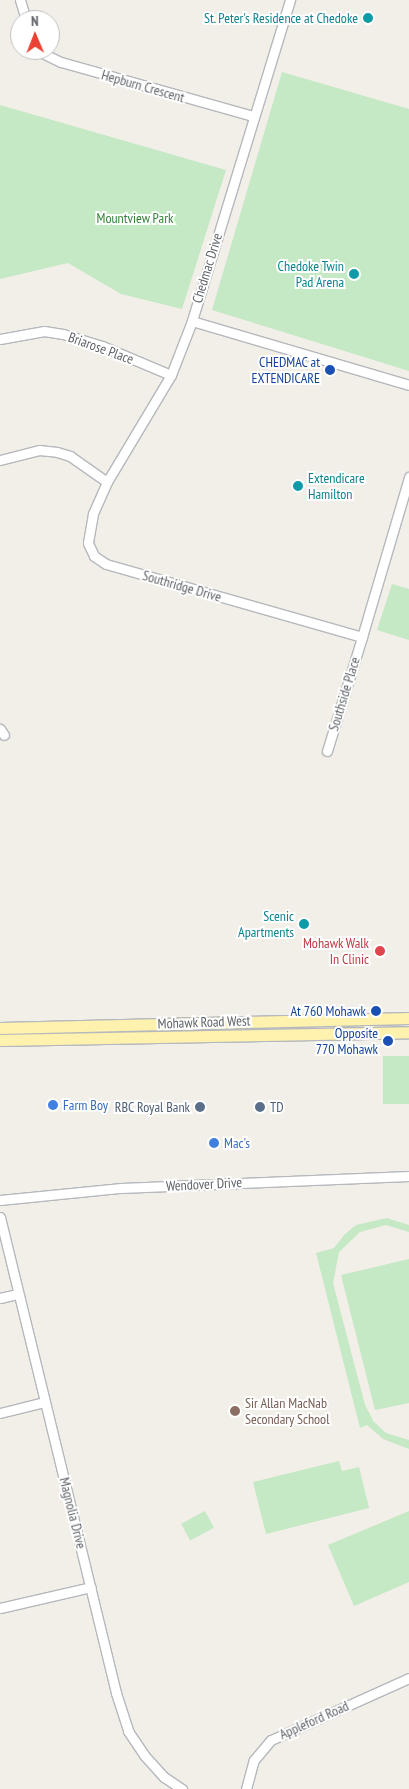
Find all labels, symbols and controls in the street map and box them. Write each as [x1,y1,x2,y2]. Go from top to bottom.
north arrow [10,10,60,60]
place label: St. Peter's Residence at Chedoke [203,10,358,26]
text: N [31,12,39,30]
marker: St. Peter's Residence at Chedoke [362,12,374,24]
street label: Hepburn Crescent [100,66,186,106]
park label: Mountview Park [96,210,174,226]
street label: Chedmac Drive [188,231,226,305]
place label: Chedoke Twin Pad Arena [277,258,344,290]
marker: Chedoke Twin Pad Arena [348,268,360,280]
street label: Briarose Place [66,328,136,368]
place label: CHEDMAC at EXTENDICARE [252,354,320,387]
marker: CHEDMAC at EXTENDICARE [324,364,336,376]
place label: Extendicare Hamilton [308,470,365,502]
marker: Extendicare Hamilton [292,480,304,492]
street label: Southridge Drive [141,567,223,605]
street label: Southside Place [325,655,363,733]
place label: Scenic Apartments [238,908,294,940]
marker: Scenic Apartments [298,918,310,930]
place label: Mohawk Walk In Clinic [302,935,369,968]
marker: Mohawk Walk In Clinic [373,944,387,958]
place label: At 760 Mohawk [290,1003,366,1019]
marker: At 760 Mohawk [370,1005,382,1017]
street label: Mohawk Road West [157,1012,251,1032]
place label: Opposite 770 Mohawk [316,1025,378,1058]
marker: Opposite 770 Mohawk [382,1035,394,1047]
place label: Farm Boy [63,1097,108,1113]
marker: Farm Boy [47,1099,59,1111]
place label: RBC Royal Bank [114,1099,190,1115]
place label: TD [270,1099,284,1115]
marker: RBC Royal Bank [194,1101,206,1113]
marker: TD [254,1101,266,1113]
place label: Mac's [224,1135,250,1151]
marker: Mac's [208,1137,220,1149]
street label: Wendover Drive [165,1174,243,1194]
place label: Sir Allan MacNab Secondary School [245,1395,330,1428]
marker: Sir Allan MacNab Secondary School [229,1405,241,1417]
street label: Magnolia Drive [56,1476,90,1550]
street label: Appleford Road [277,1697,351,1743]

